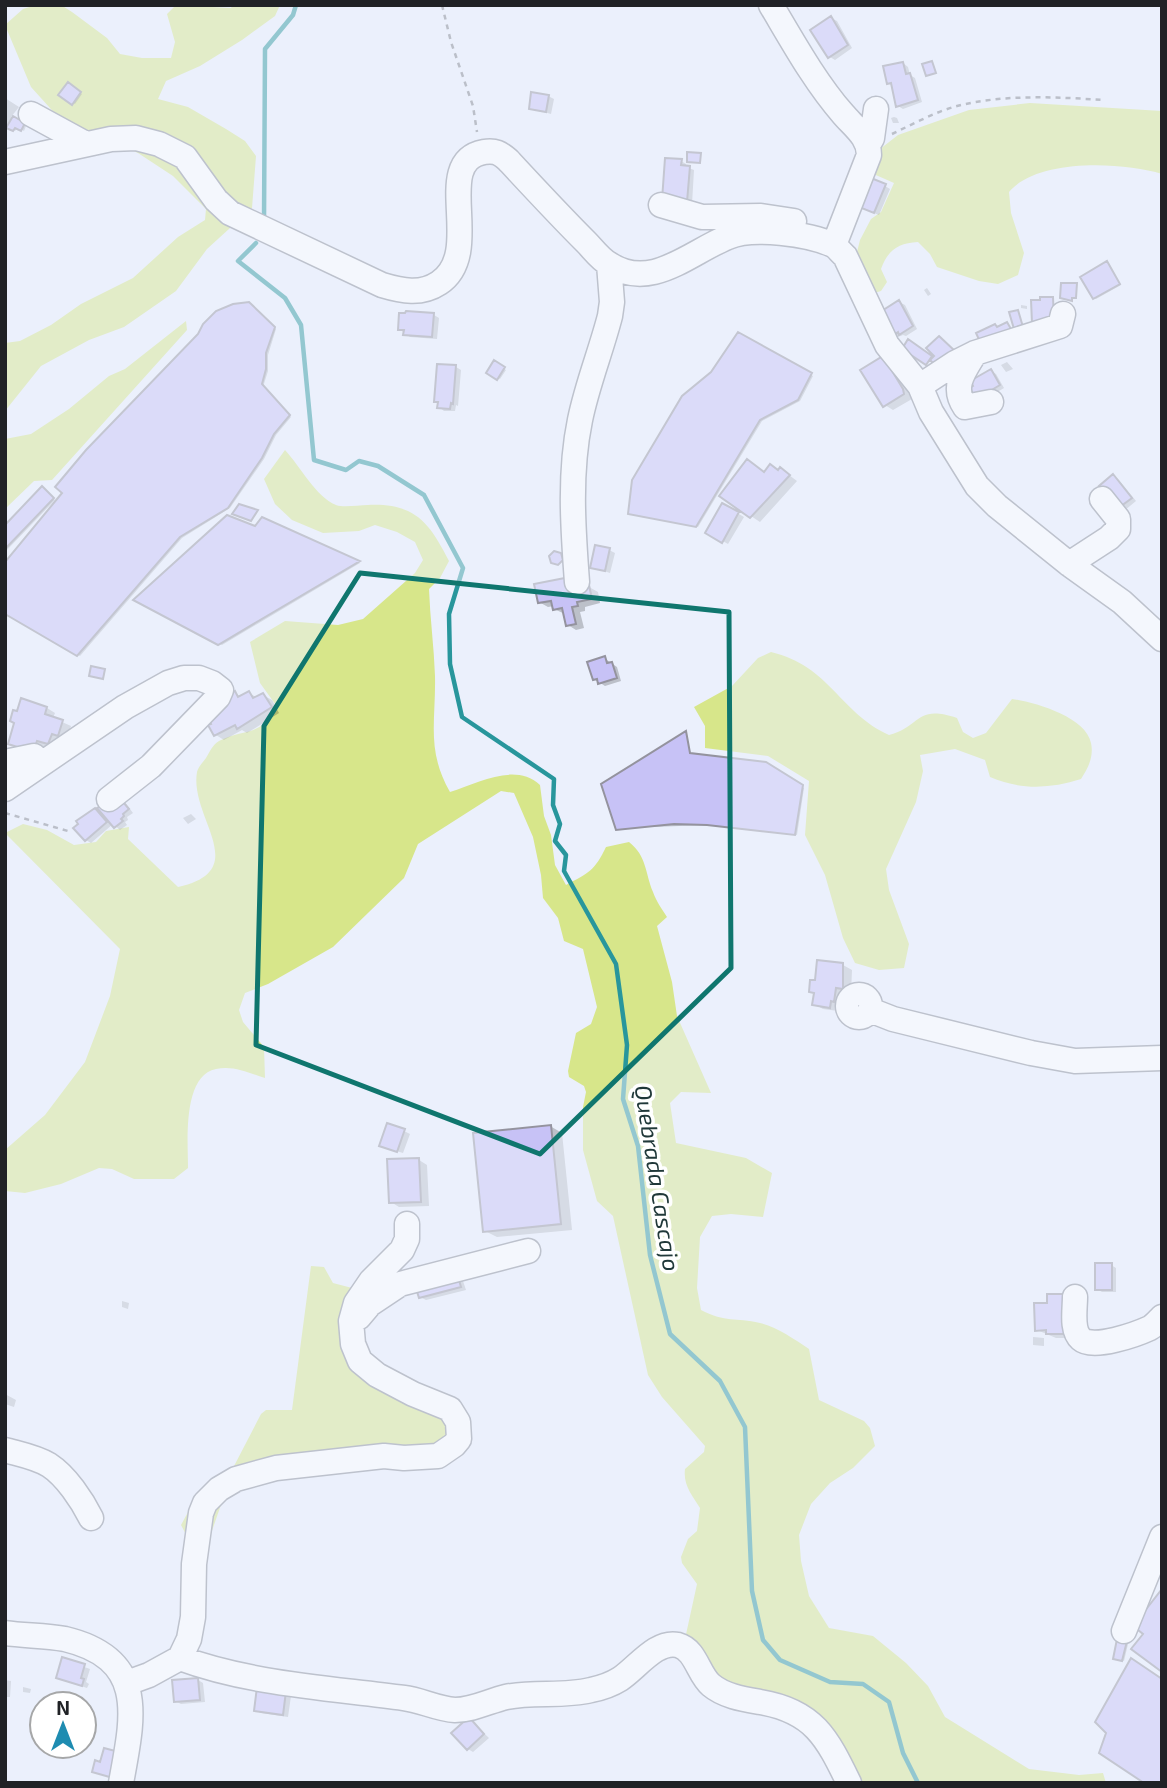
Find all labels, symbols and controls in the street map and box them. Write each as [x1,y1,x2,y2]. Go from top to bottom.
water label: Quebrada Cascajo [629,1083,687,1273]
north arrow [28,1690,98,1760]
text: N [56,1696,70,1719]

